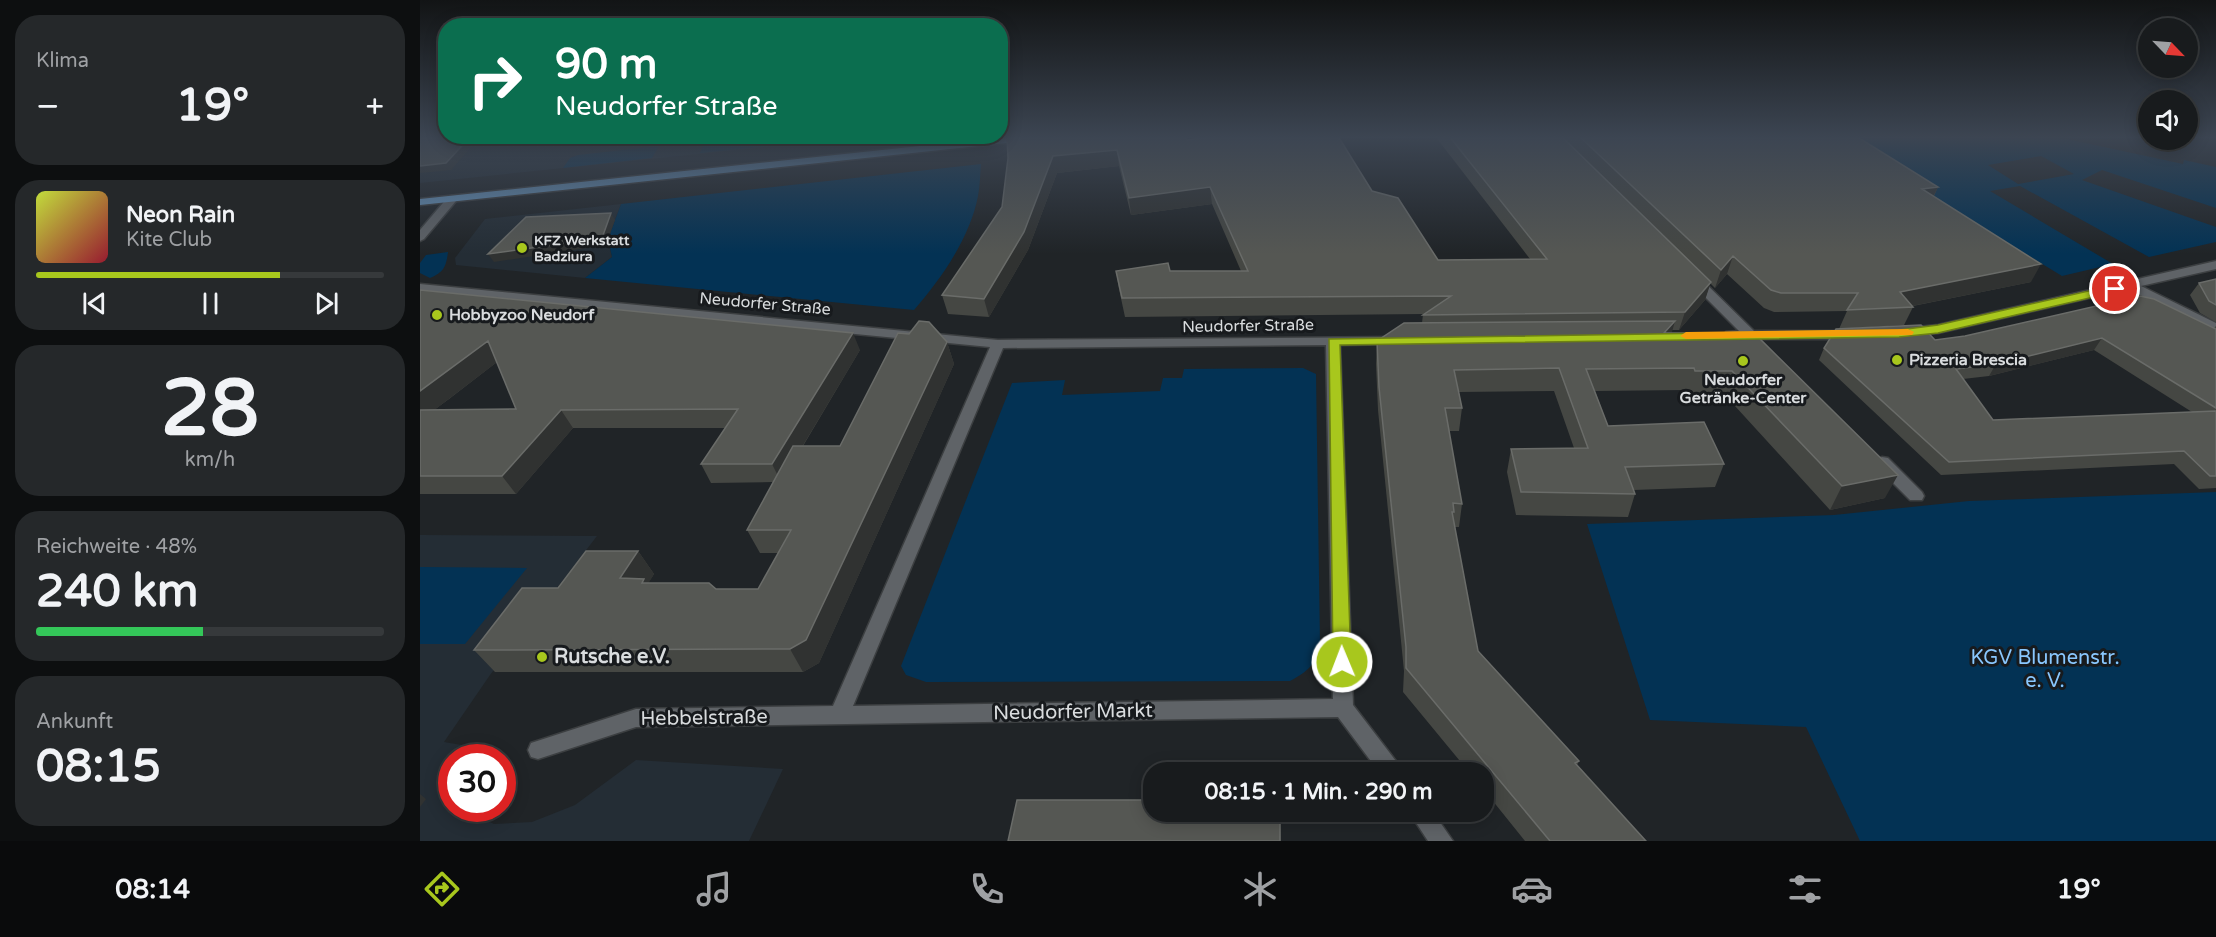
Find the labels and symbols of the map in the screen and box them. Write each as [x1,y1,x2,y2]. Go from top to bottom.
north arrow [2138,18,2198,78]
place label: KFZ Werkstatt Badziura [534,232,630,265]
marker: KFZ Werkstatt Badziura [515,241,529,255]
pin [2089,263,2140,314]
street label: Neudorfer Straße [698,288,832,320]
place label: Hobbyzoo Neudorf [449,305,595,325]
marker: Hobbyzoo Neudorf [430,308,444,322]
street label: Neudorfer Straße [1182,315,1314,337]
place label: Pizzeria Brescia [1909,350,2027,370]
marker: Pizzeria Brescia [1890,353,1904,367]
marker: Neudorfer Getränke-Center [1736,354,1750,368]
place label: Neudorfer Getränke-Center [1680,370,1807,408]
position arrow [1310,630,1374,694]
place label: Rutsche e.V. [554,645,670,669]
park label: KGV Blumenstr. e. V. [1970,646,2120,693]
marker: Rutsche e.V. [535,650,549,664]
street label: Neudorfer Markt [993,699,1153,725]
street label: Hebbelstraße [640,705,768,731]
speed limit sign: 30 [438,744,516,822]

